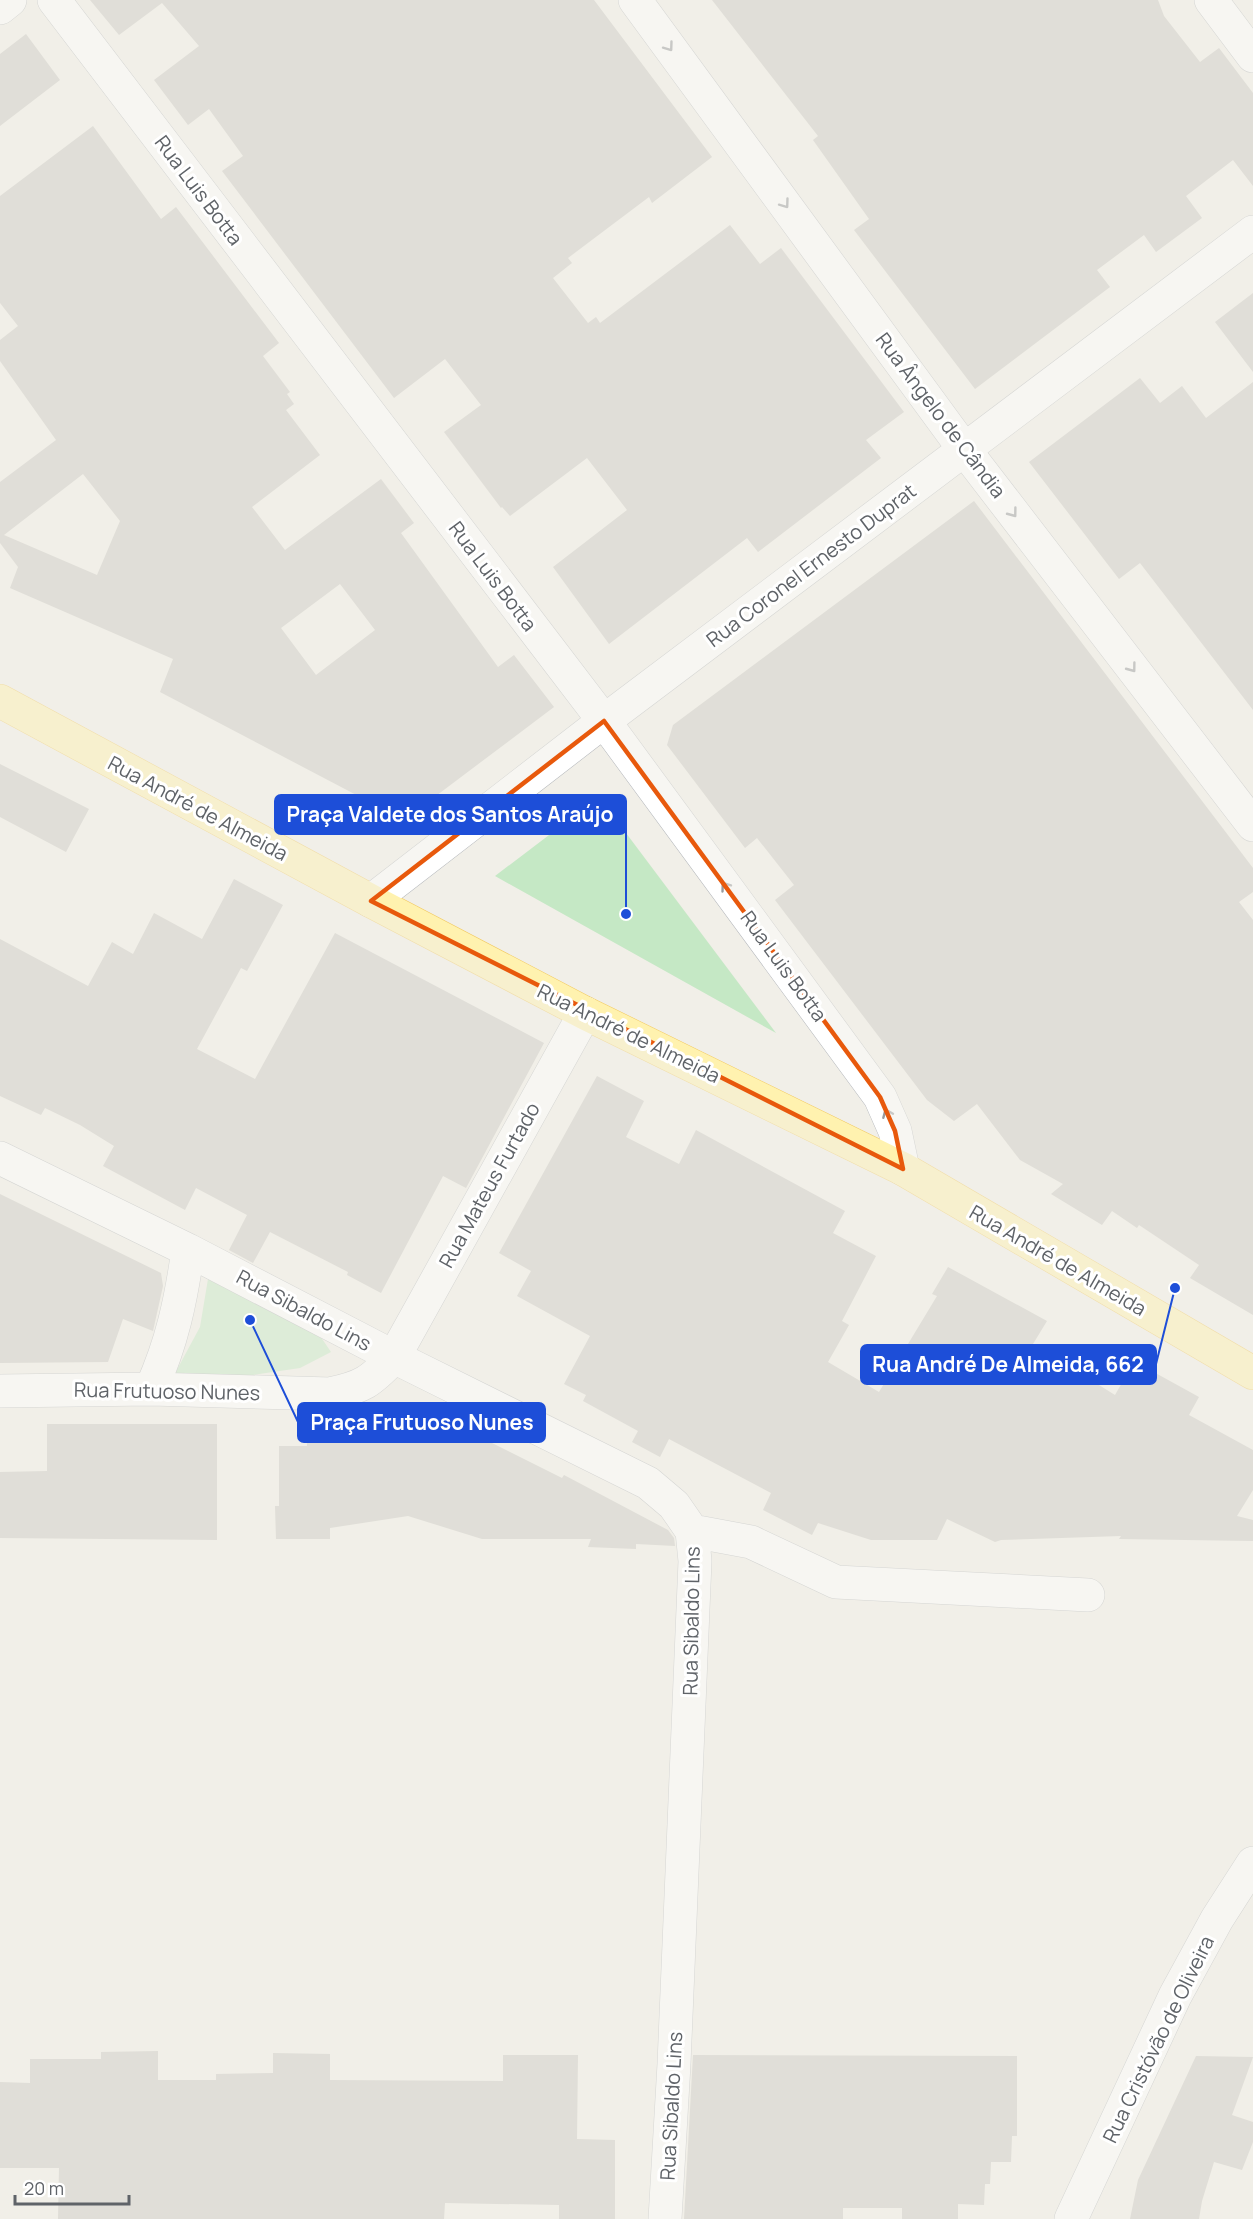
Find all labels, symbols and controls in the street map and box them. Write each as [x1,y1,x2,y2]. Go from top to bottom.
one-way arrow [662,41,673,52]
street label: Rua Luis Botta [149,130,249,250]
one-way arrow [778,198,789,209]
street label: Rua Ângelo de Cândia [870,327,1012,503]
street label: Rua Coronel Ernesto Duprat [701,477,921,653]
one-way arrow [1006,506,1017,517]
street label: Rua Luis Botta [443,516,543,636]
one-way arrow [1125,661,1136,672]
street label: Rua André de Almeida [103,749,293,867]
callout: Praça Valdete dos Santos Araújo [275,795,626,834]
text: Praça Valdete dos Santos Araújo [287,800,613,828]
one-way arrow [721,882,732,893]
street label: Rua Luis Botta [735,905,833,1027]
street label: Rua André de Almeida [533,977,725,1089]
street label: Rua Mateus Furtado [432,1097,546,1273]
one-way arrow [882,1108,894,1119]
street label: Rua André de Almeida [965,1198,1151,1322]
street label: Rua Sibaldo Lins [232,1263,376,1357]
callout: Rua André De Almeida, 662 [861,1345,1156,1384]
text: Rua André De Almeida, 662 [872,1350,1144,1378]
street label: Rua Frutuoso Nunes [74,1376,260,1406]
callout: Praça Frutuoso Nunes [298,1403,545,1442]
text: Praça Frutuoso Nunes [310,1408,534,1436]
street label: Rua Sibaldo Lins [676,1546,706,1696]
street label: Rua Cristóvão de Oliveira [1096,1931,1220,2147]
street label: Rua Sibaldo Lins [654,2031,688,2181]
scale bar [15,2168,129,2206]
text: 20 m [24,2176,64,2200]

